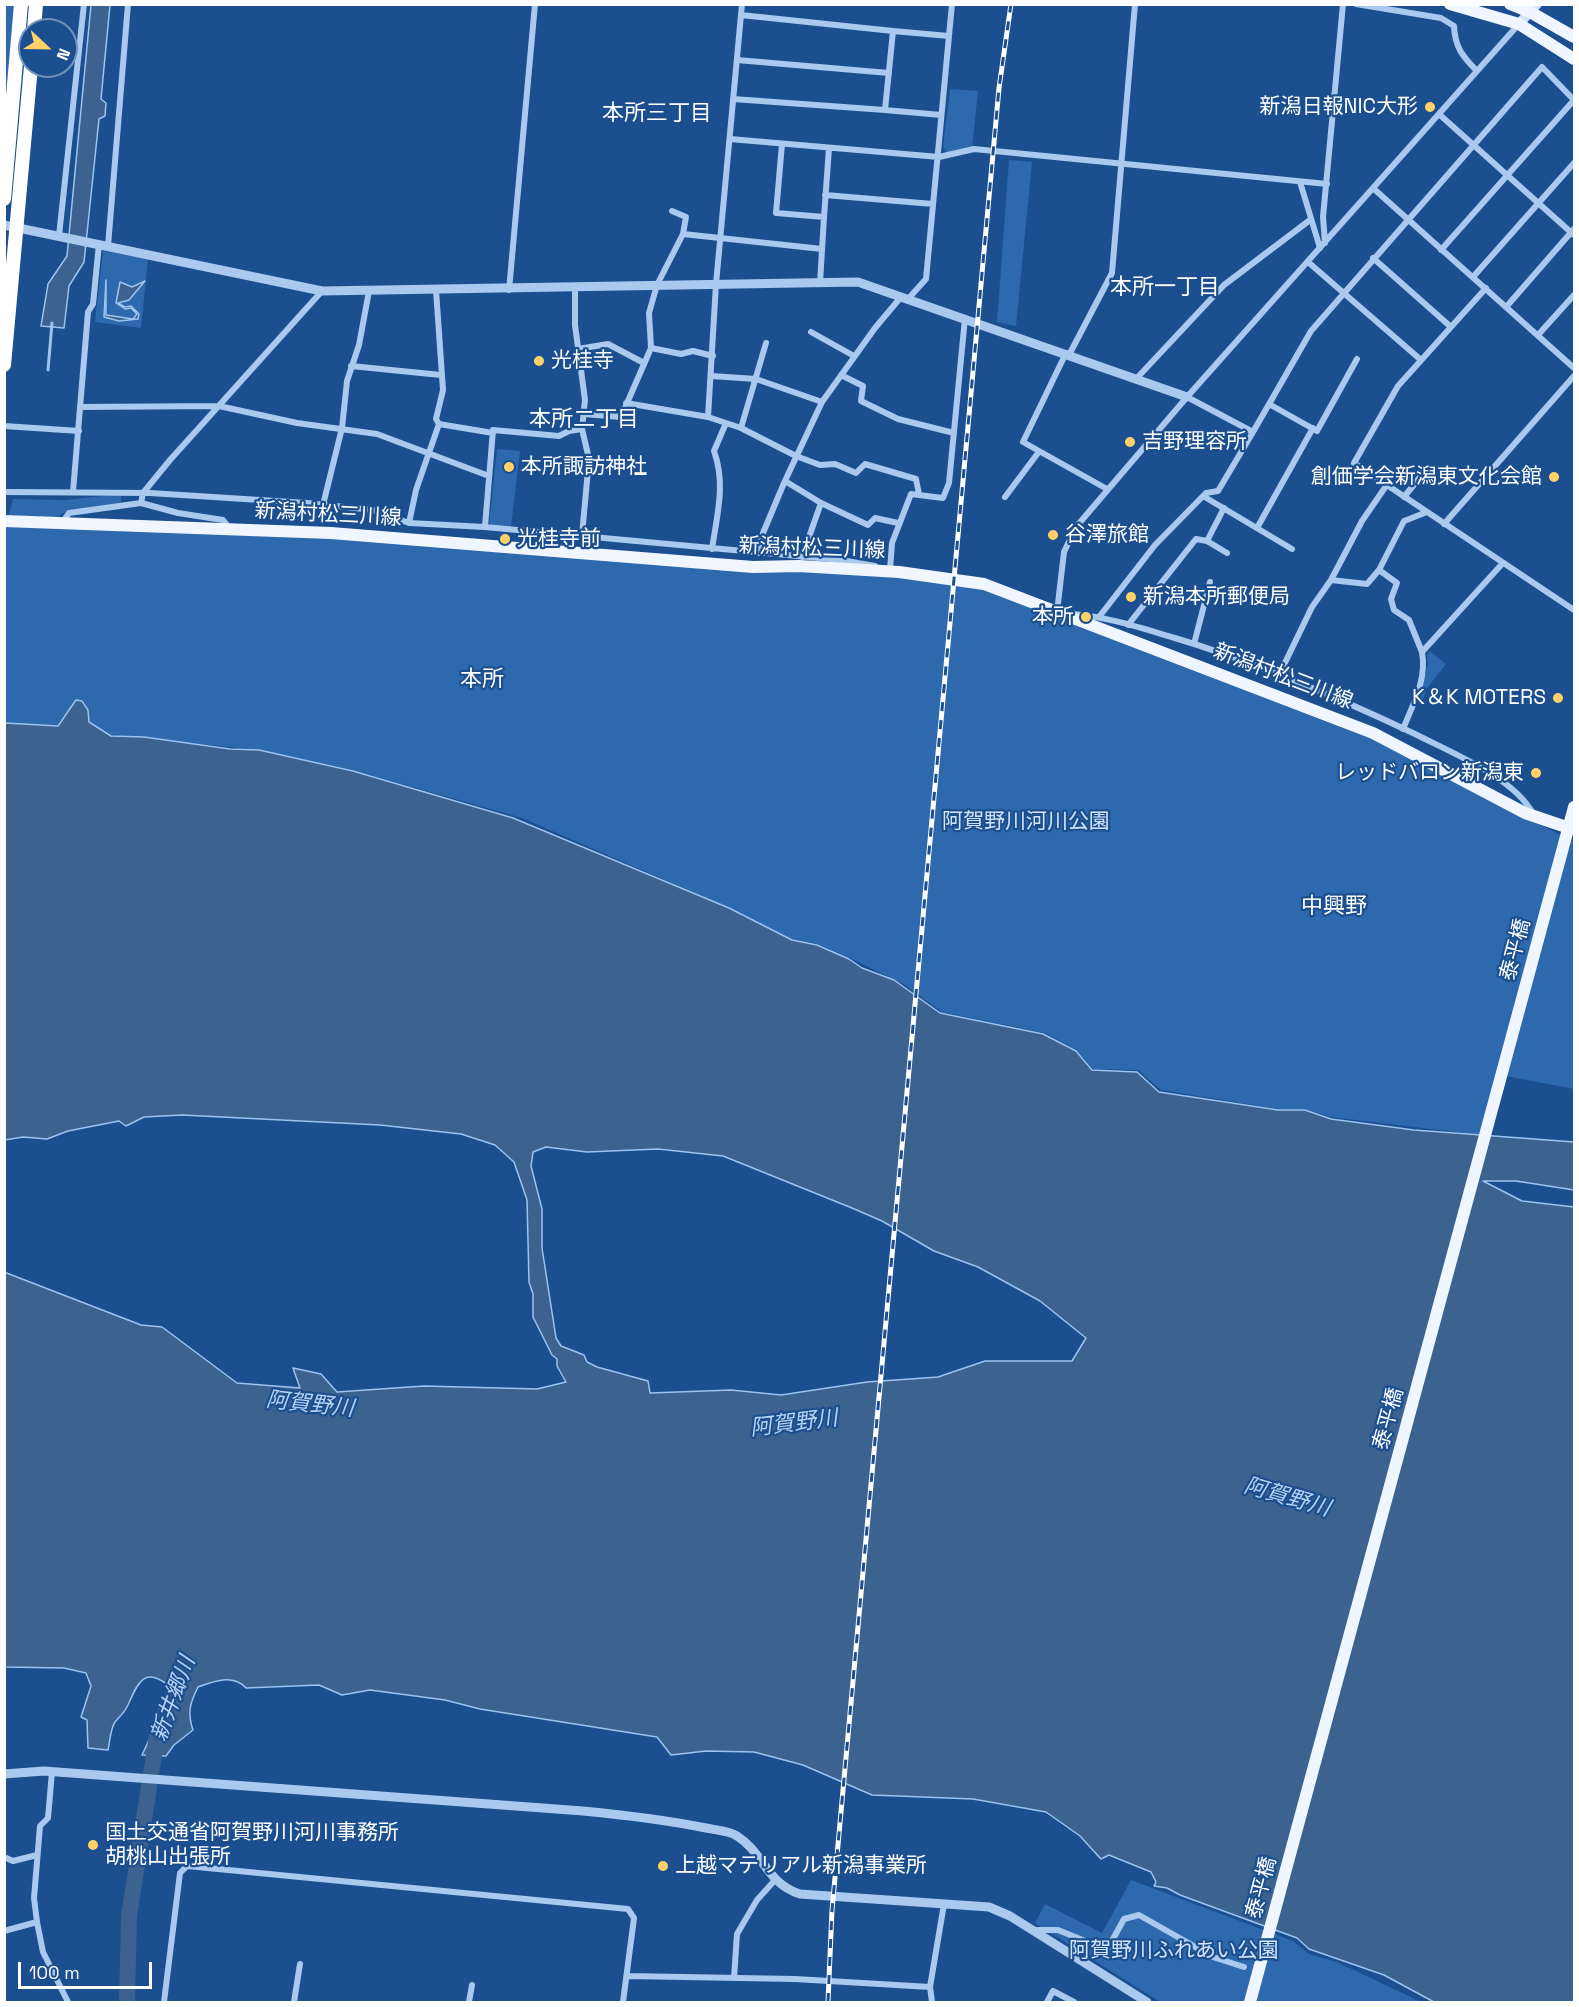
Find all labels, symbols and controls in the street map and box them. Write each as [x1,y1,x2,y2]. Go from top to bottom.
north arrow [18,18,78,78]
text: N [52,45,75,63]
place label: 新潟日報NIC大形 [1259,94,1418,120]
marker: 新潟日報NIC大形 [1423,100,1437,114]
district label: 本所三丁目 [602,101,712,127]
district label: 本所一丁目 [1110,275,1220,301]
place label: 光桂寺 [551,348,614,374]
marker: 光桂寺 [532,354,546,368]
district label: 本所二丁目 [529,407,639,433]
place label: 吉野理容所 [1142,429,1247,455]
marker: 吉野理容所 [1123,435,1137,449]
place label: 本所諏訪神社 [521,454,647,480]
marker: 本所諏訪神社 [502,460,516,474]
place label: 創価学会新潟東文化会館 [1311,464,1542,490]
marker: 創価学会新潟東文化会館 [1547,470,1561,484]
street label: 新潟村松三川線 [254,499,402,531]
place label: 谷澤旅館 [1065,522,1149,548]
place label: 光桂寺前 [517,526,601,552]
marker: 谷澤旅館 [1046,528,1060,542]
marker: 光桂寺前 [498,532,512,546]
street label: 新潟村松三川線 [738,534,886,564]
place label: 新潟本所郵便局 [1143,584,1290,610]
marker: 新潟本所郵便局 [1124,590,1138,604]
place label: 本所 [1032,604,1074,630]
marker: 本所 [1079,610,1093,624]
street label: 新潟村松三川線 [1210,639,1356,715]
district label: 本所 [460,667,504,693]
place label: K＆K MOTERS [1412,685,1546,711]
marker: K＆K MOTERS [1551,691,1565,705]
place label: レッドバロン新潟東 [1335,760,1524,786]
marker: レッドバロン新潟東 [1529,766,1543,780]
park label: 阿賀野川河川公園 [942,809,1110,835]
district label: 中興野 [1301,894,1367,920]
street label: 泰平橋 [1496,916,1536,984]
street label: 泰平橋 [1369,1385,1409,1453]
water label: 阿賀野川 [265,1387,355,1423]
water label: 阿賀野川 [749,1406,839,1442]
water label: 阿賀野川 [1241,1473,1333,1523]
water label: 新井郷川 [147,1653,201,1745]
place label: 国土交通省阿賀野川河川事務所 胡桃山出張所 [105,1820,399,1870]
marker: 国土交通省阿賀野川河川事務所 胡桃山出張所 [86,1838,100,1852]
place label: 上越マテリアル新潟事業所 [675,1853,927,1879]
street label: 泰平橋 [1242,1854,1282,1922]
marker: 上越マテリアル新潟事業所 [656,1859,670,1873]
park label: 阿賀野川ふれあい公園 [1069,1938,1279,1964]
scale bar [21,1950,154,1988]
text: 100 m [29,1961,80,1984]

